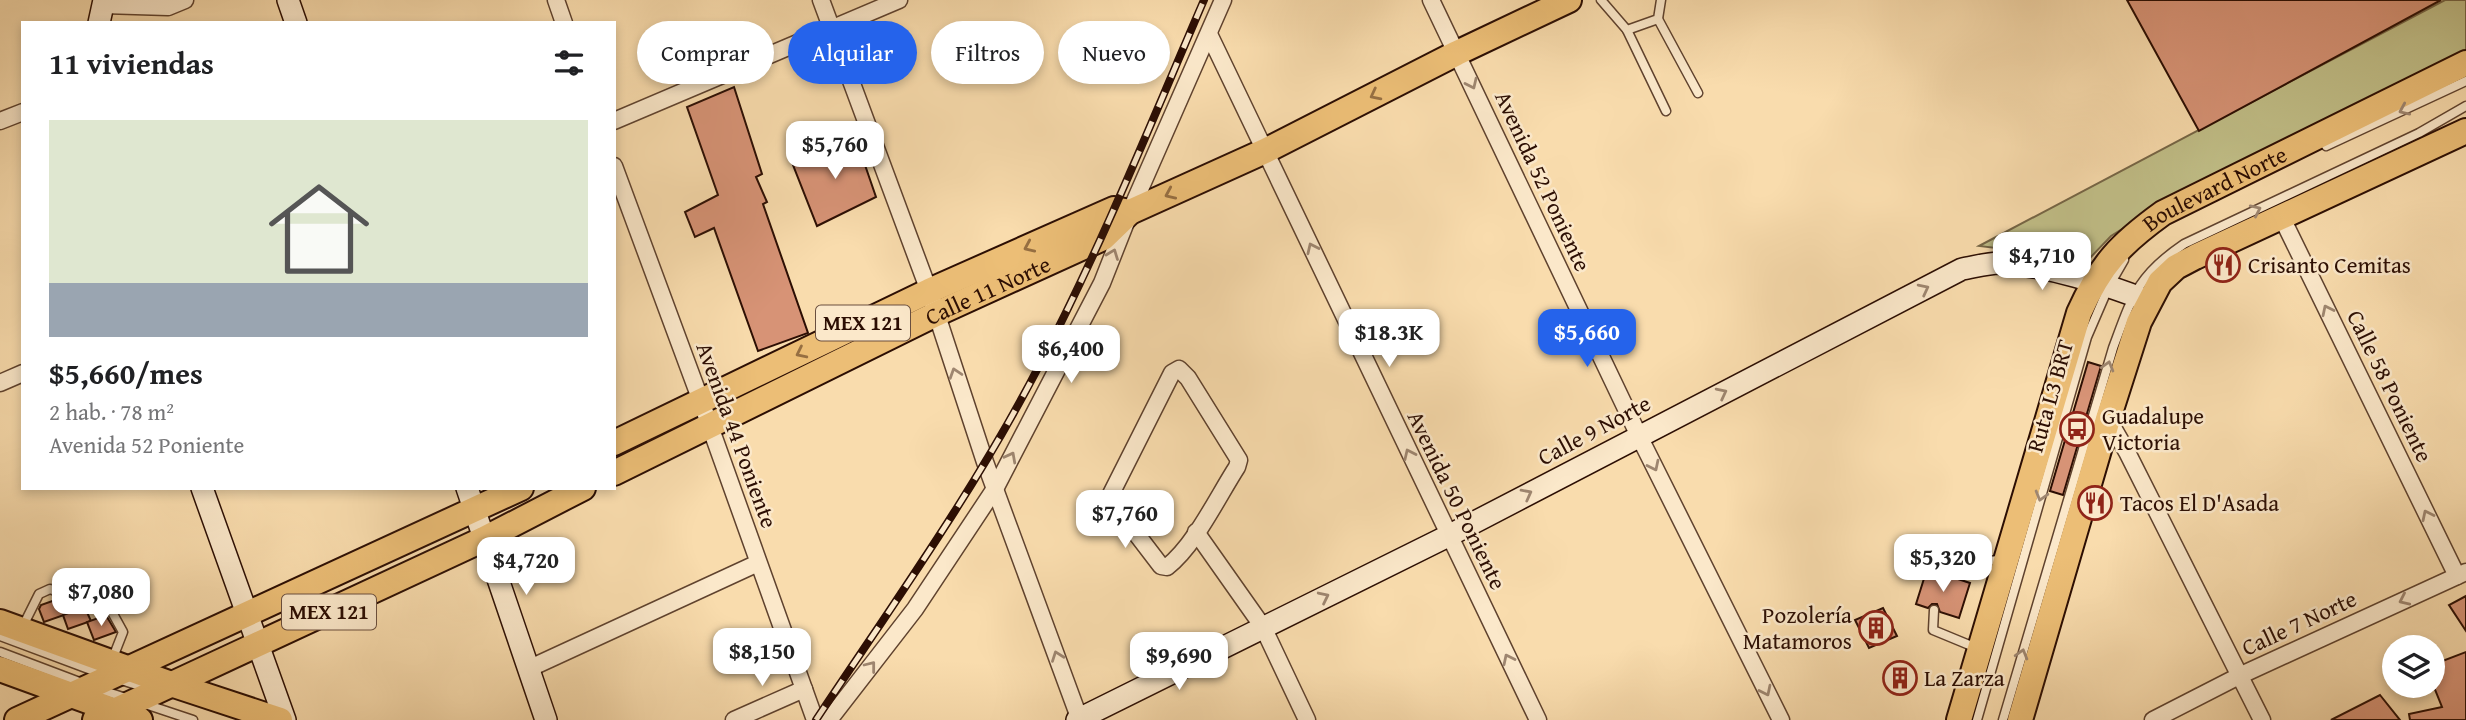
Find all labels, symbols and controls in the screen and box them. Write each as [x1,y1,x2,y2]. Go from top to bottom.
chip: Comprar [637,21,774,84]
chip: Alquilar [788,21,917,84]
chip: Filtros [931,21,1044,84]
chip: Nuevo [1058,21,1170,84]
text: 11 viviendas [49,41,214,85]
icon: filters [550,44,588,82]
one-way arrow [1463,76,1477,89]
street label: Avenida 52 Poniente [1487,85,1600,276]
one-way arrow [1370,87,1382,101]
one-way arrow [2399,102,2411,116]
pin: $5,760 [778,122,892,181]
text: $5,760 [802,127,868,160]
street label: Boulevard Norte [2135,137,2292,239]
icon: home [256,166,382,292]
one-way arrow [1165,186,1177,200]
one-way arrow [2249,205,2261,219]
pin: $4,710 [1985,232,2099,292]
text: $4,710 [2009,238,2075,271]
one-way arrow [1024,239,1036,253]
one-way arrow [1306,243,1320,255]
restaurant icon: Crisanto Cemitas [2204,246,2242,284]
street label: Calle 11 Norte [919,247,1056,333]
place label: Crisanto Cemitas [2248,248,2411,281]
one-way arrow [1105,249,1119,261]
one-way arrow [1917,284,1929,298]
street label: Calle 58 Poniente [2339,304,2442,467]
one-way arrow [2322,305,2336,317]
road number: MEX 121 [816,306,910,340]
pin: $18.3K [1332,310,1446,369]
pin: $5,660 [1530,310,1644,369]
text: $18.3K [1355,315,1423,348]
text: $5,660 [1554,315,1620,348]
pin: $6,400 [1014,326,1128,385]
text: $6,400 [1038,331,1104,364]
street label: Ruta L3 BRT [2018,336,2081,456]
street label: Avenida 44 Poniente [689,337,786,532]
one-way arrow [796,344,808,358]
text: $5,660/mes [49,351,203,395]
one-way arrow [2099,360,2114,372]
one-way arrow [949,367,964,379]
street label: Calle 9 Norte [1532,386,1656,473]
one-way arrow [1714,388,1727,402]
text: 2 hab. · 78 m² [49,395,174,428]
place label: Guadalupe Victoria [2102,399,2204,458]
street label: Avenida 50 Poniente [1400,405,1515,595]
bus stop icon: Guadalupe Victoria [2058,410,2096,448]
text: Avenida 52 Poniente [49,428,244,461]
one-way arrow [1404,449,1418,461]
one-way arrow [1003,452,1017,465]
one-way arrow [1646,459,1660,471]
restaurant icon: Tacos El D'Asada [2076,484,2114,522]
place label: Tacos El D'Asada [2120,486,2279,519]
one-way arrow [1520,489,1533,503]
one-way arrow [2035,489,2050,501]
pin: $7,760 [1068,490,1182,550]
text: $7,760 [1092,496,1158,529]
one-way arrow [2422,510,2436,522]
pin: $5,320 [1886,534,2000,594]
pin: $4,720 [469,538,583,597]
text: $5,320 [1910,540,1976,573]
text: $4,720 [493,543,559,576]
pin: $7,080 [44,568,158,628]
text: $7,080 [68,574,134,607]
street label: Calle 7 Norte [2236,582,2362,664]
one-way arrow [1317,591,1329,605]
one-way arrow [2399,592,2411,606]
road number: MEX 121 [282,594,376,630]
place label: Pozolería Matamoros [1743,598,1852,657]
building icon: Pozolería Matamoros [1857,609,1895,647]
pin: $8,150 [705,628,819,688]
pin: $9,690 [1122,632,1236,692]
text: $8,150 [729,634,795,667]
map controls [2382,635,2445,698]
button: layers [2382,635,2445,698]
text: $9,690 [1146,638,1212,671]
one-way arrow [2014,649,2029,661]
one-way arrow [1051,650,1065,662]
one-way arrow [1502,654,1516,666]
building icon: La Zarza [1881,659,1919,697]
one-way arrow [862,661,875,674]
place label: La Zarza [1924,661,2005,694]
one-way arrow [1758,684,1772,696]

